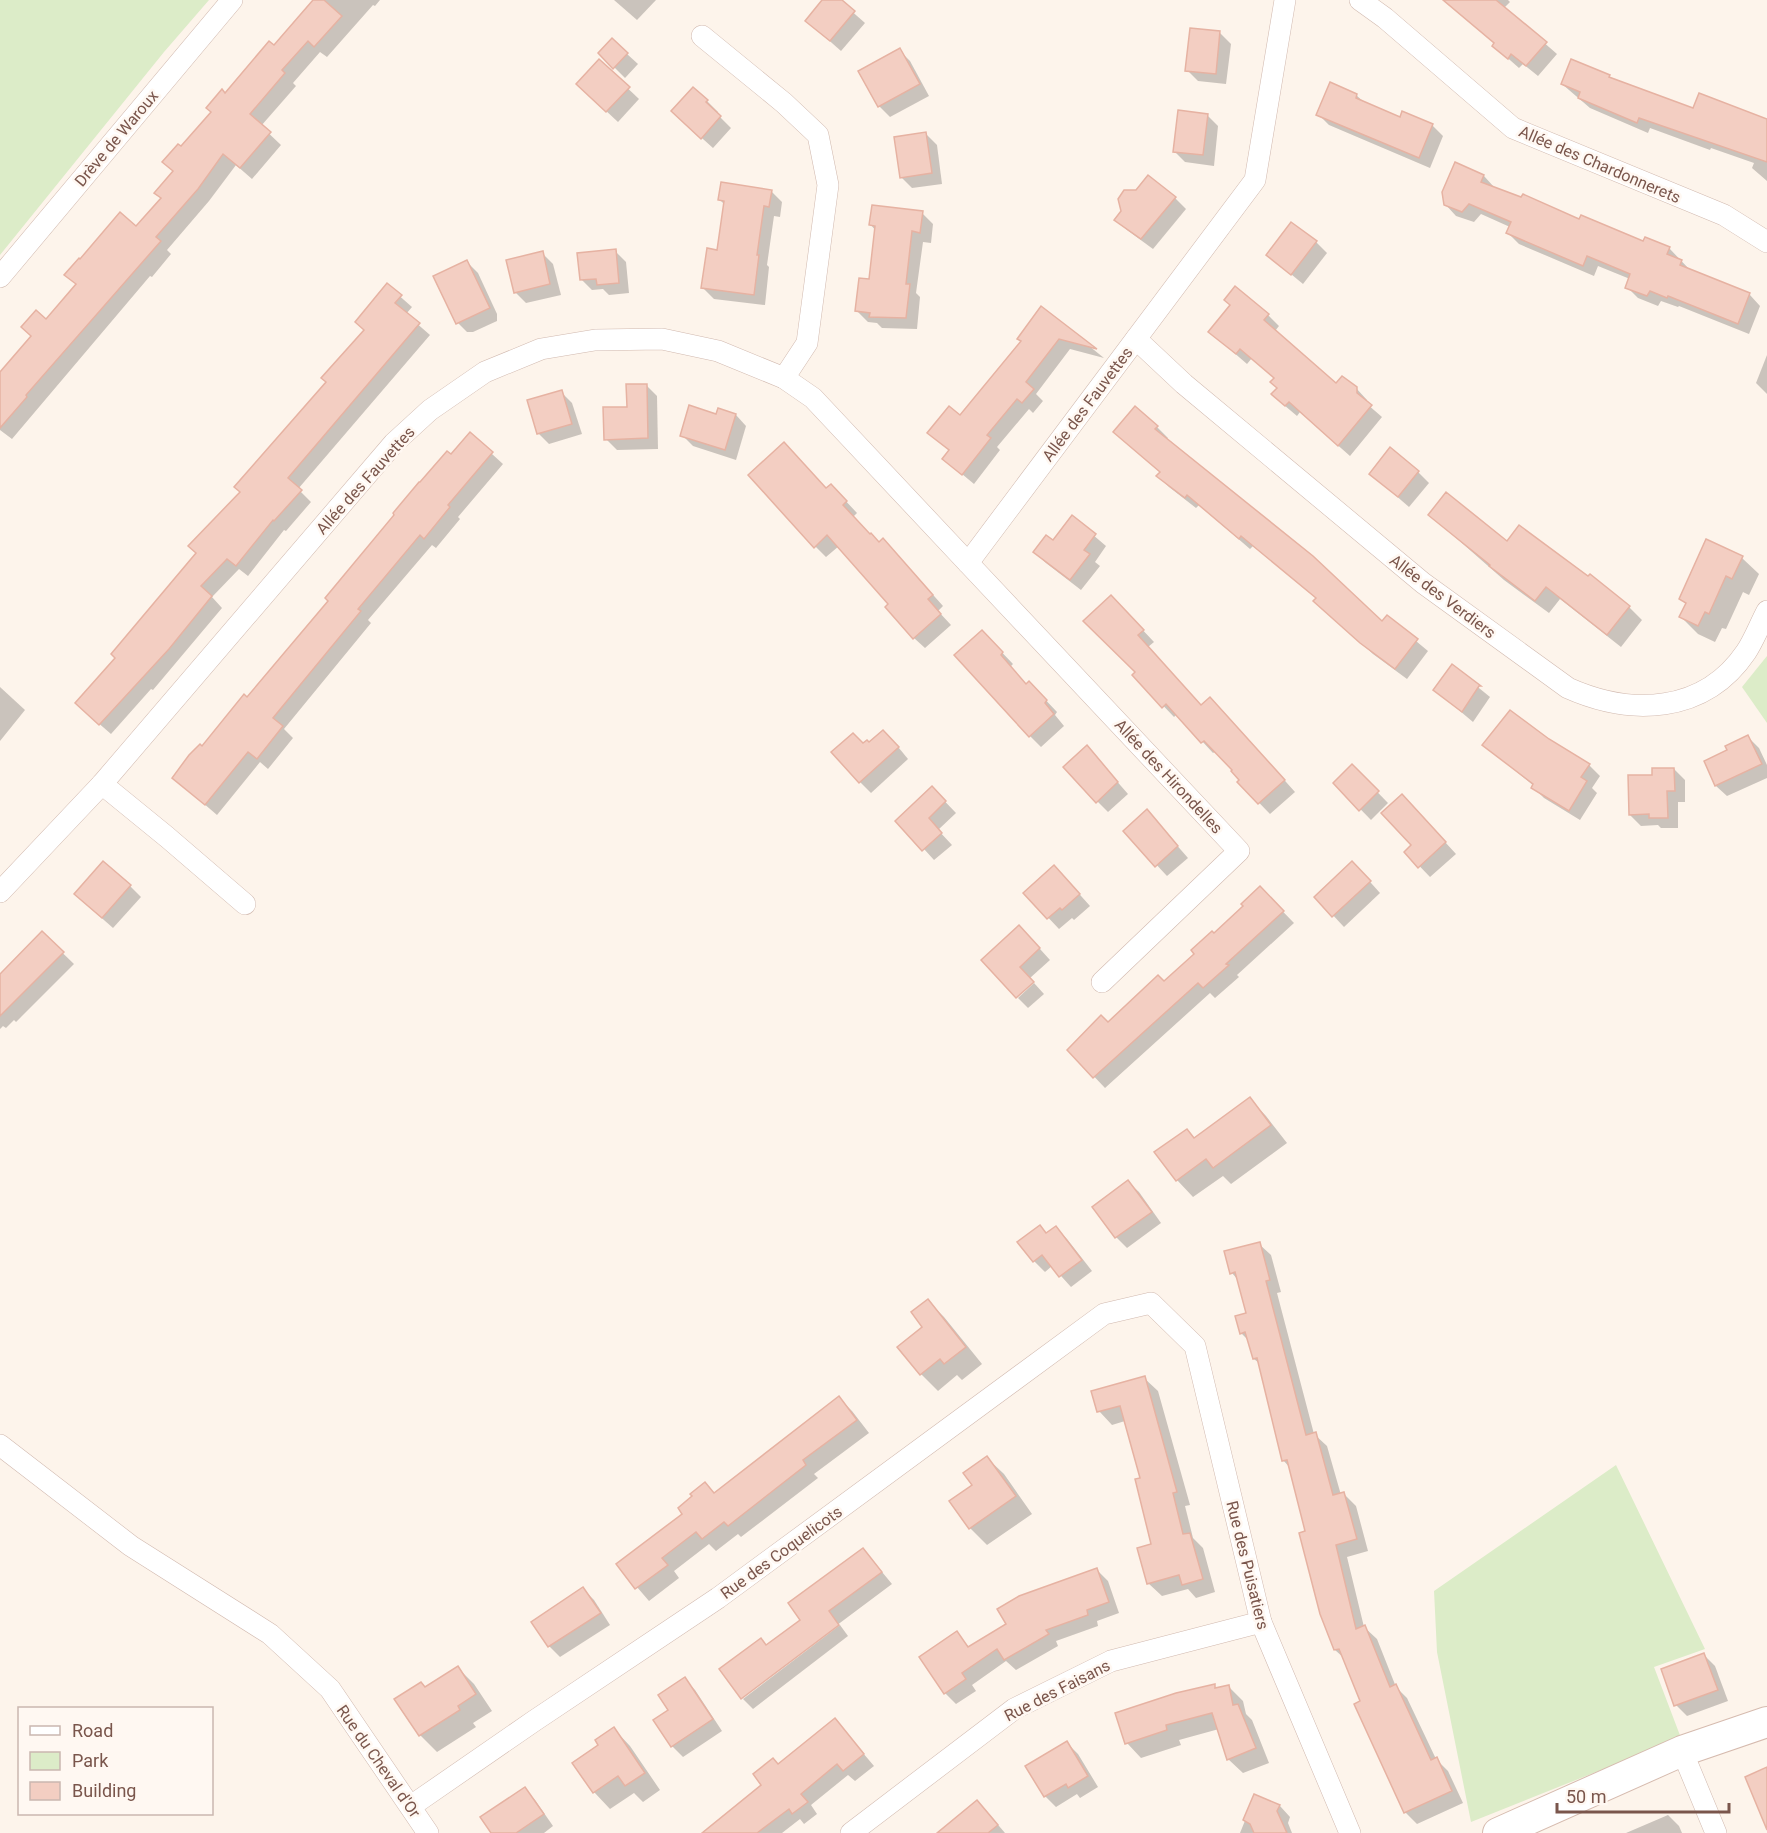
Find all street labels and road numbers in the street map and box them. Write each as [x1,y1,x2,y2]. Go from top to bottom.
street label: Drève de Waroux [71,86,162,190]
street label: Allée des Chardonnerets [1516,122,1683,207]
street label: Allée des Fauvettes [1038,343,1137,465]
street label: Allée des Fauvettes [312,423,419,538]
street label: Allée des Verdiers [1386,550,1499,642]
street label: Allée des Hirondelles [1111,715,1227,837]
street label: Rue des Puisatiers [1222,1499,1273,1631]
street label: Rue des Coquelicots [717,1502,846,1603]
street label: Rue des Faisans [1001,1656,1113,1725]
street label: Rue du Cheval d'Or [333,1701,425,1822]

